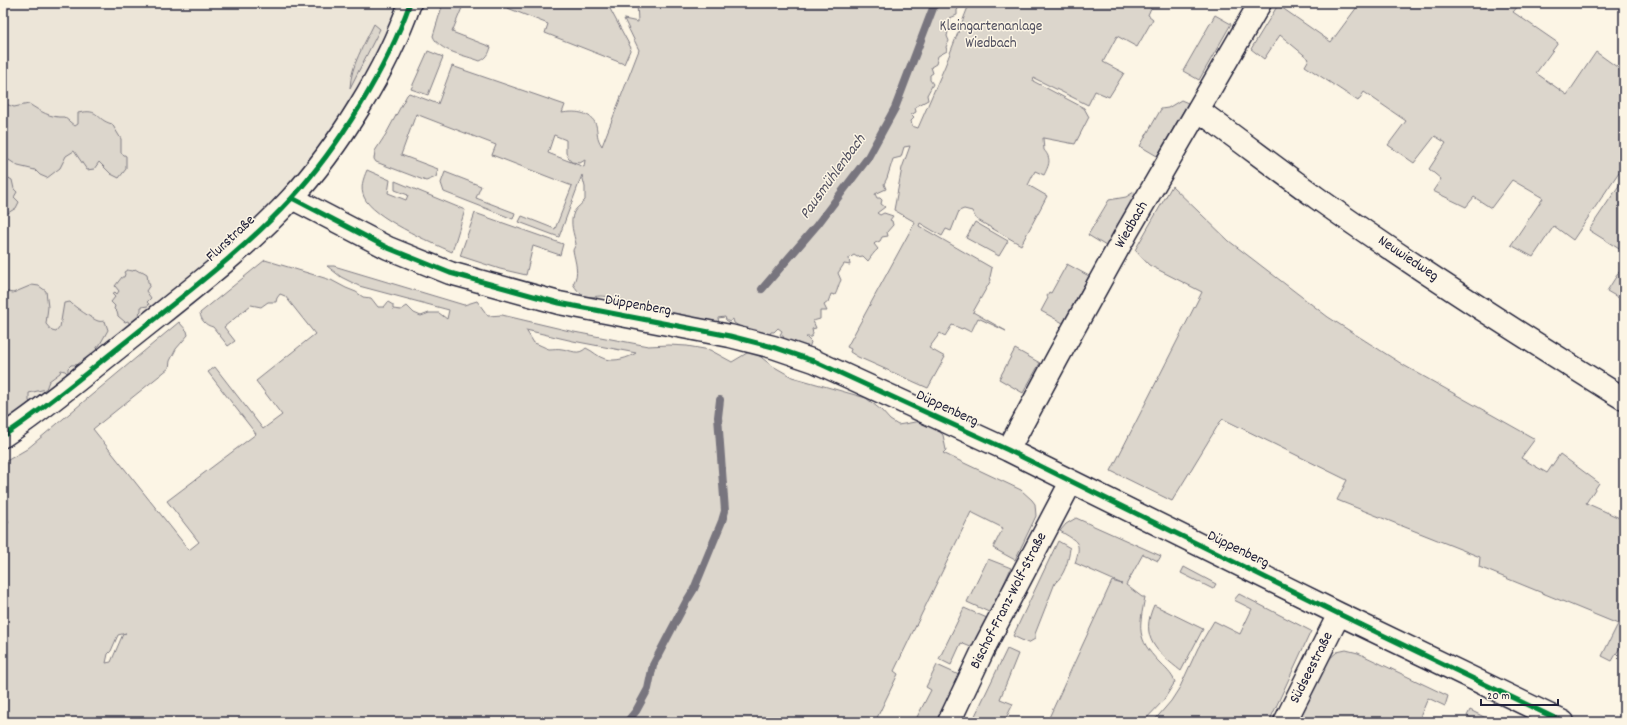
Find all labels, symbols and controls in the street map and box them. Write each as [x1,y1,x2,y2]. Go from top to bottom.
park label: Kleingartenanlage Wiedbach [940,16,1043,55]
water label: Pausmühlenbach [794,129,872,224]
street label: Wiedbach [1110,197,1154,253]
street label: Flurstraße [201,210,261,268]
street label: Neuwiedweg [1373,230,1443,288]
street label: Düppenberg [603,289,673,323]
street label: Düppenberg [912,385,982,433]
street label: Düppenberg [1203,525,1273,575]
street label: Bischof-Franz-Wolf-Straße [965,528,1053,673]
street label: Südseestraße [1285,628,1340,708]
scale bar [1481,681,1558,707]
text: 20 m [1487,688,1510,705]

